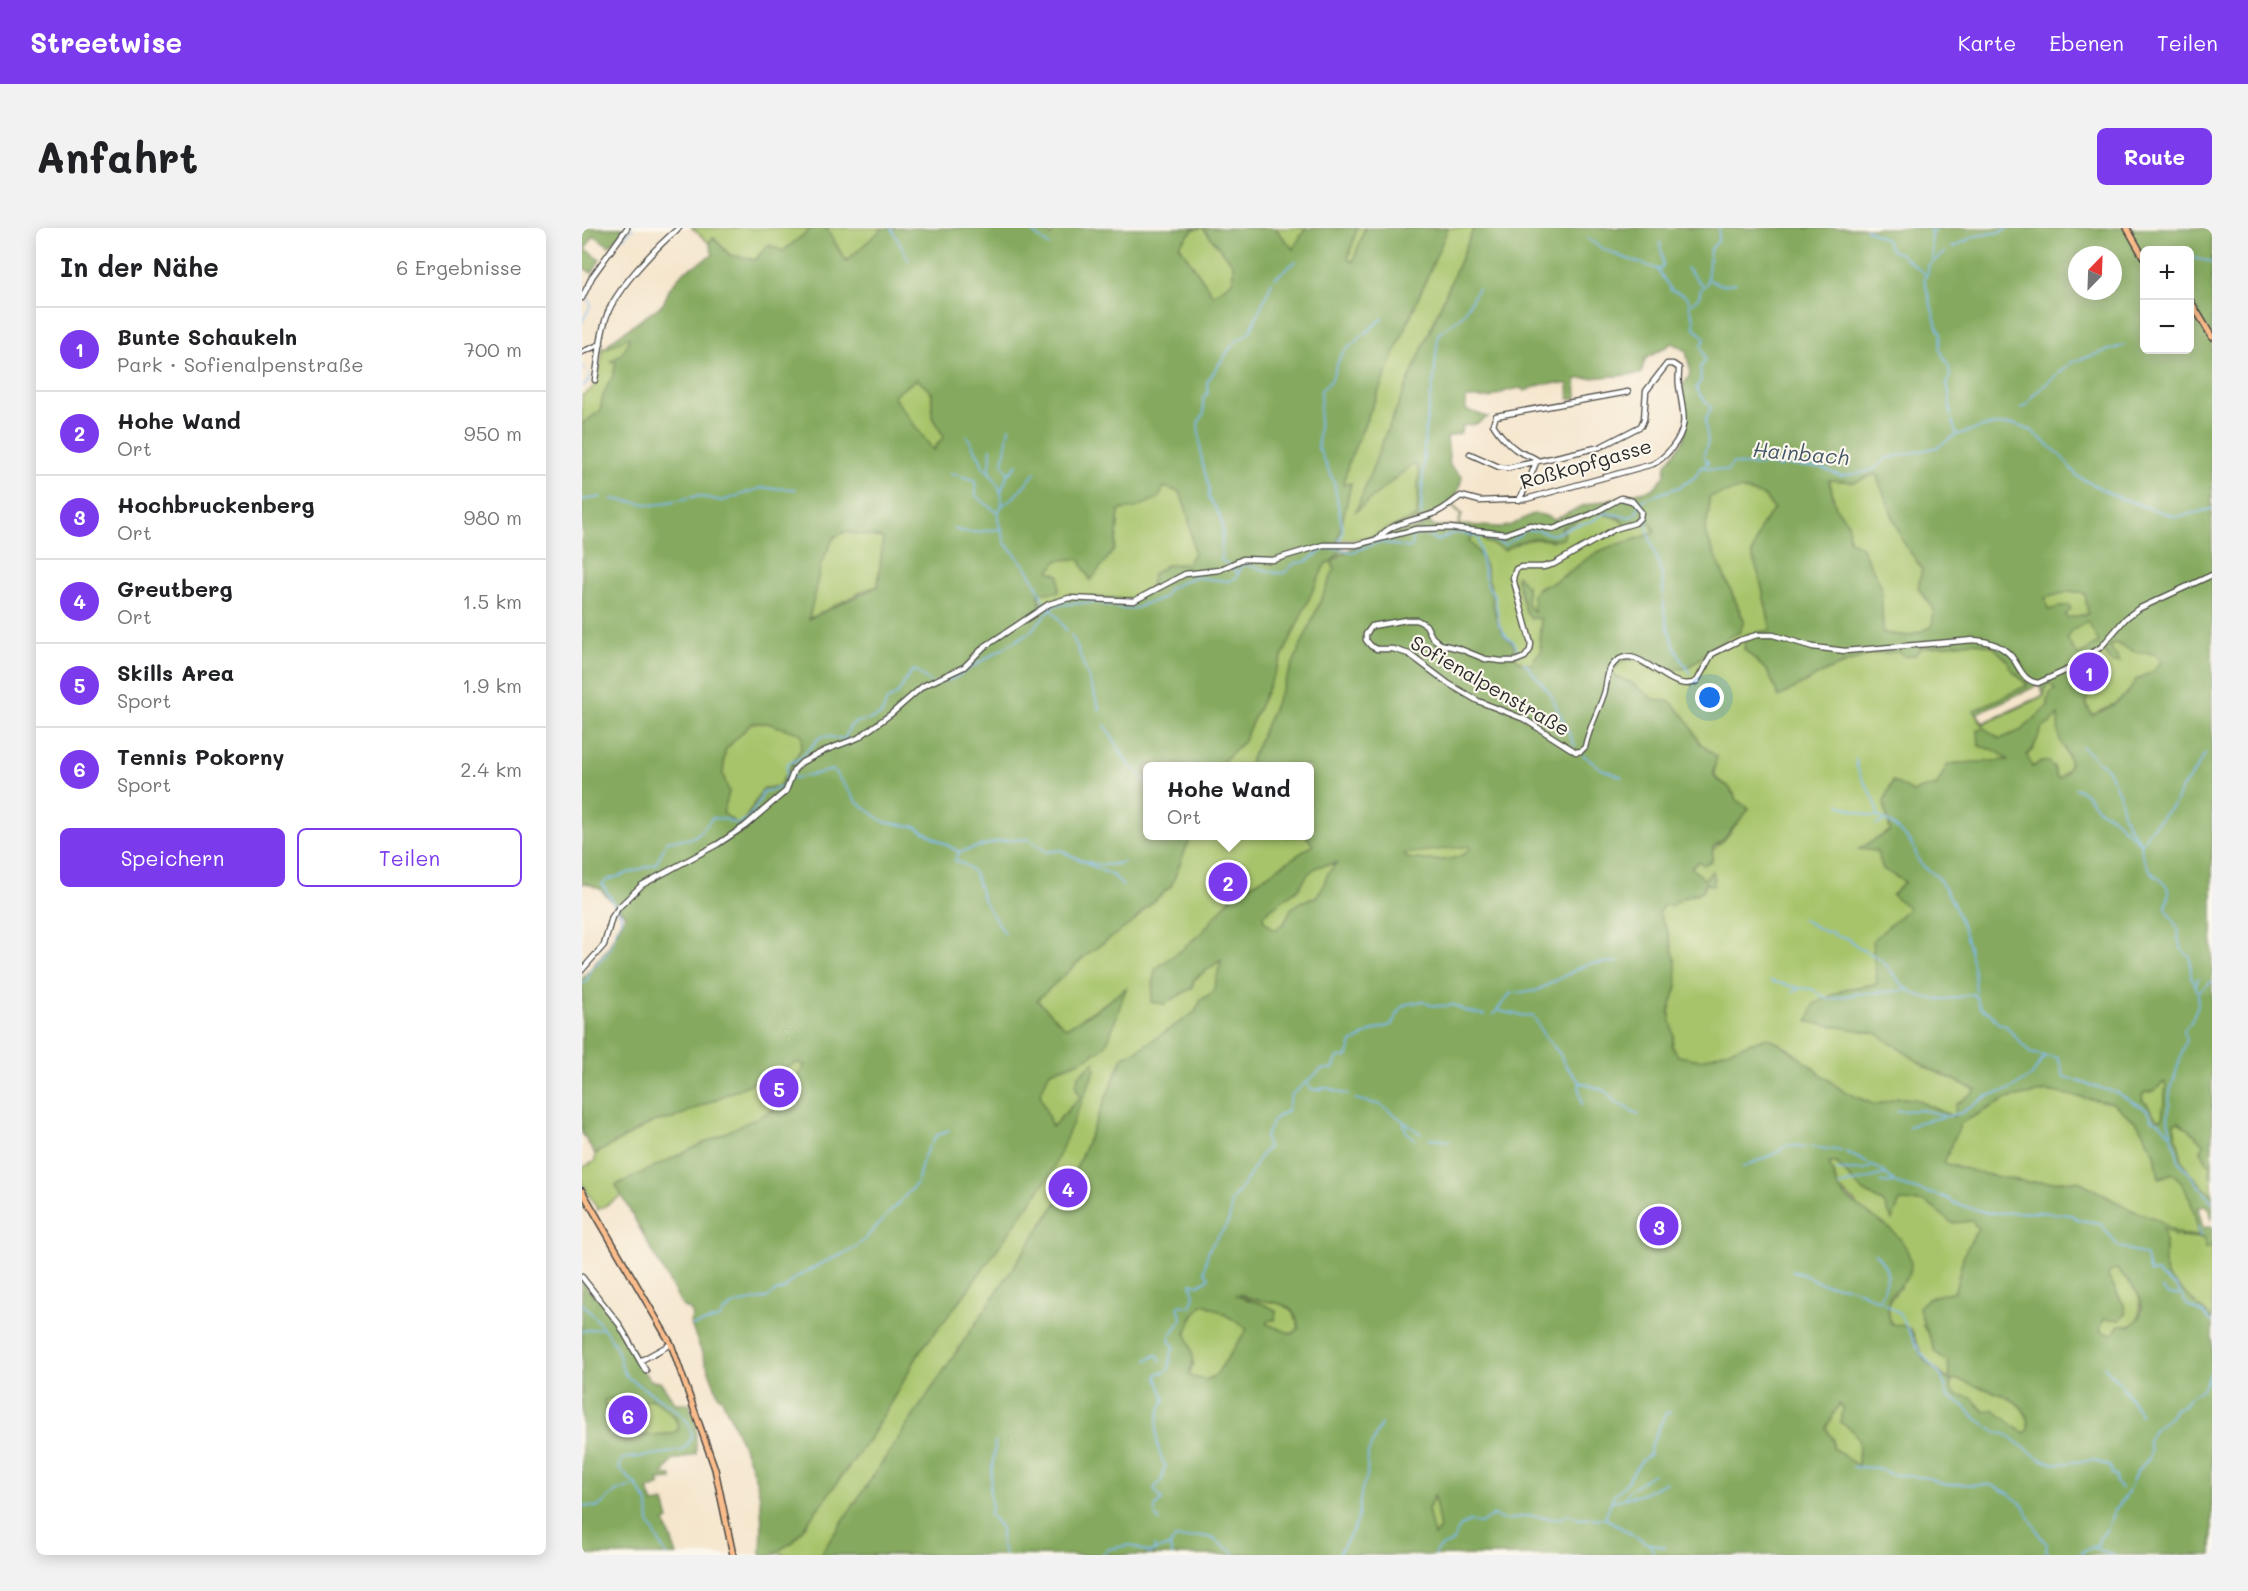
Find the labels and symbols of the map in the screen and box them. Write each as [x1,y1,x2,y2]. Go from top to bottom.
north arrow [2068,246,2122,300]
street label: Roßkopfgasse [1517,432,1655,494]
water label: Hainbach [1752,435,1851,470]
street label: Sofienalpenstraße [1406,629,1575,741]
pin: 1 [2070,650,2108,694]
your location [1695,683,1724,712]
pin: 2 [1208,860,1248,904]
pin: 5 [760,1066,798,1110]
pin: 4 [1048,1166,1088,1210]
pin: 3 [1640,1204,1678,1248]
pin: 6 [608,1392,648,1438]

